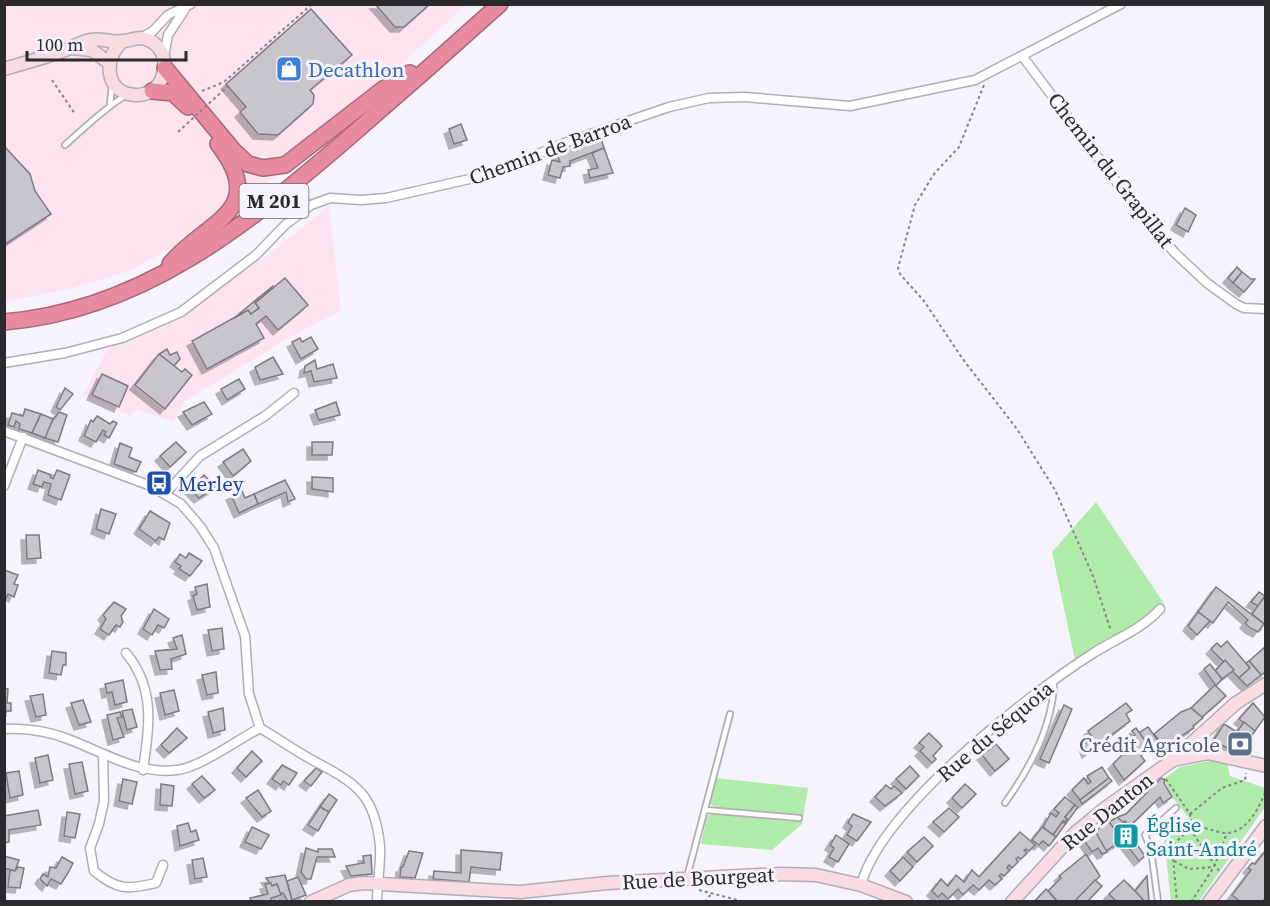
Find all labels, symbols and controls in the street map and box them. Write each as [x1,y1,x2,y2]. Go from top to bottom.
scale bar [27,24,186,62]
text: 100 m [36,32,83,57]
shop icon: Decathlon [274,54,304,84]
place label: Decathlon [308,55,405,84]
street label: Chemin du Grapillat [1041,86,1181,254]
street label: Chemin de Barroa [465,106,635,192]
road number: M 201 [240,184,308,218]
bus stop icon: Merley [144,468,174,498]
place label: Merley [178,469,244,498]
street label: Rue du Séquoia [931,674,1060,788]
bank icon: Crédit Agricole [1225,729,1255,759]
place label: Crédit Agricole [1079,730,1220,759]
street label: Rue Danton [1055,765,1159,857]
place label: Église Saint-André [1146,810,1257,863]
building icon: Église Saint-André [1111,821,1141,851]
street label: Rue de Bourgeat [621,860,775,896]

